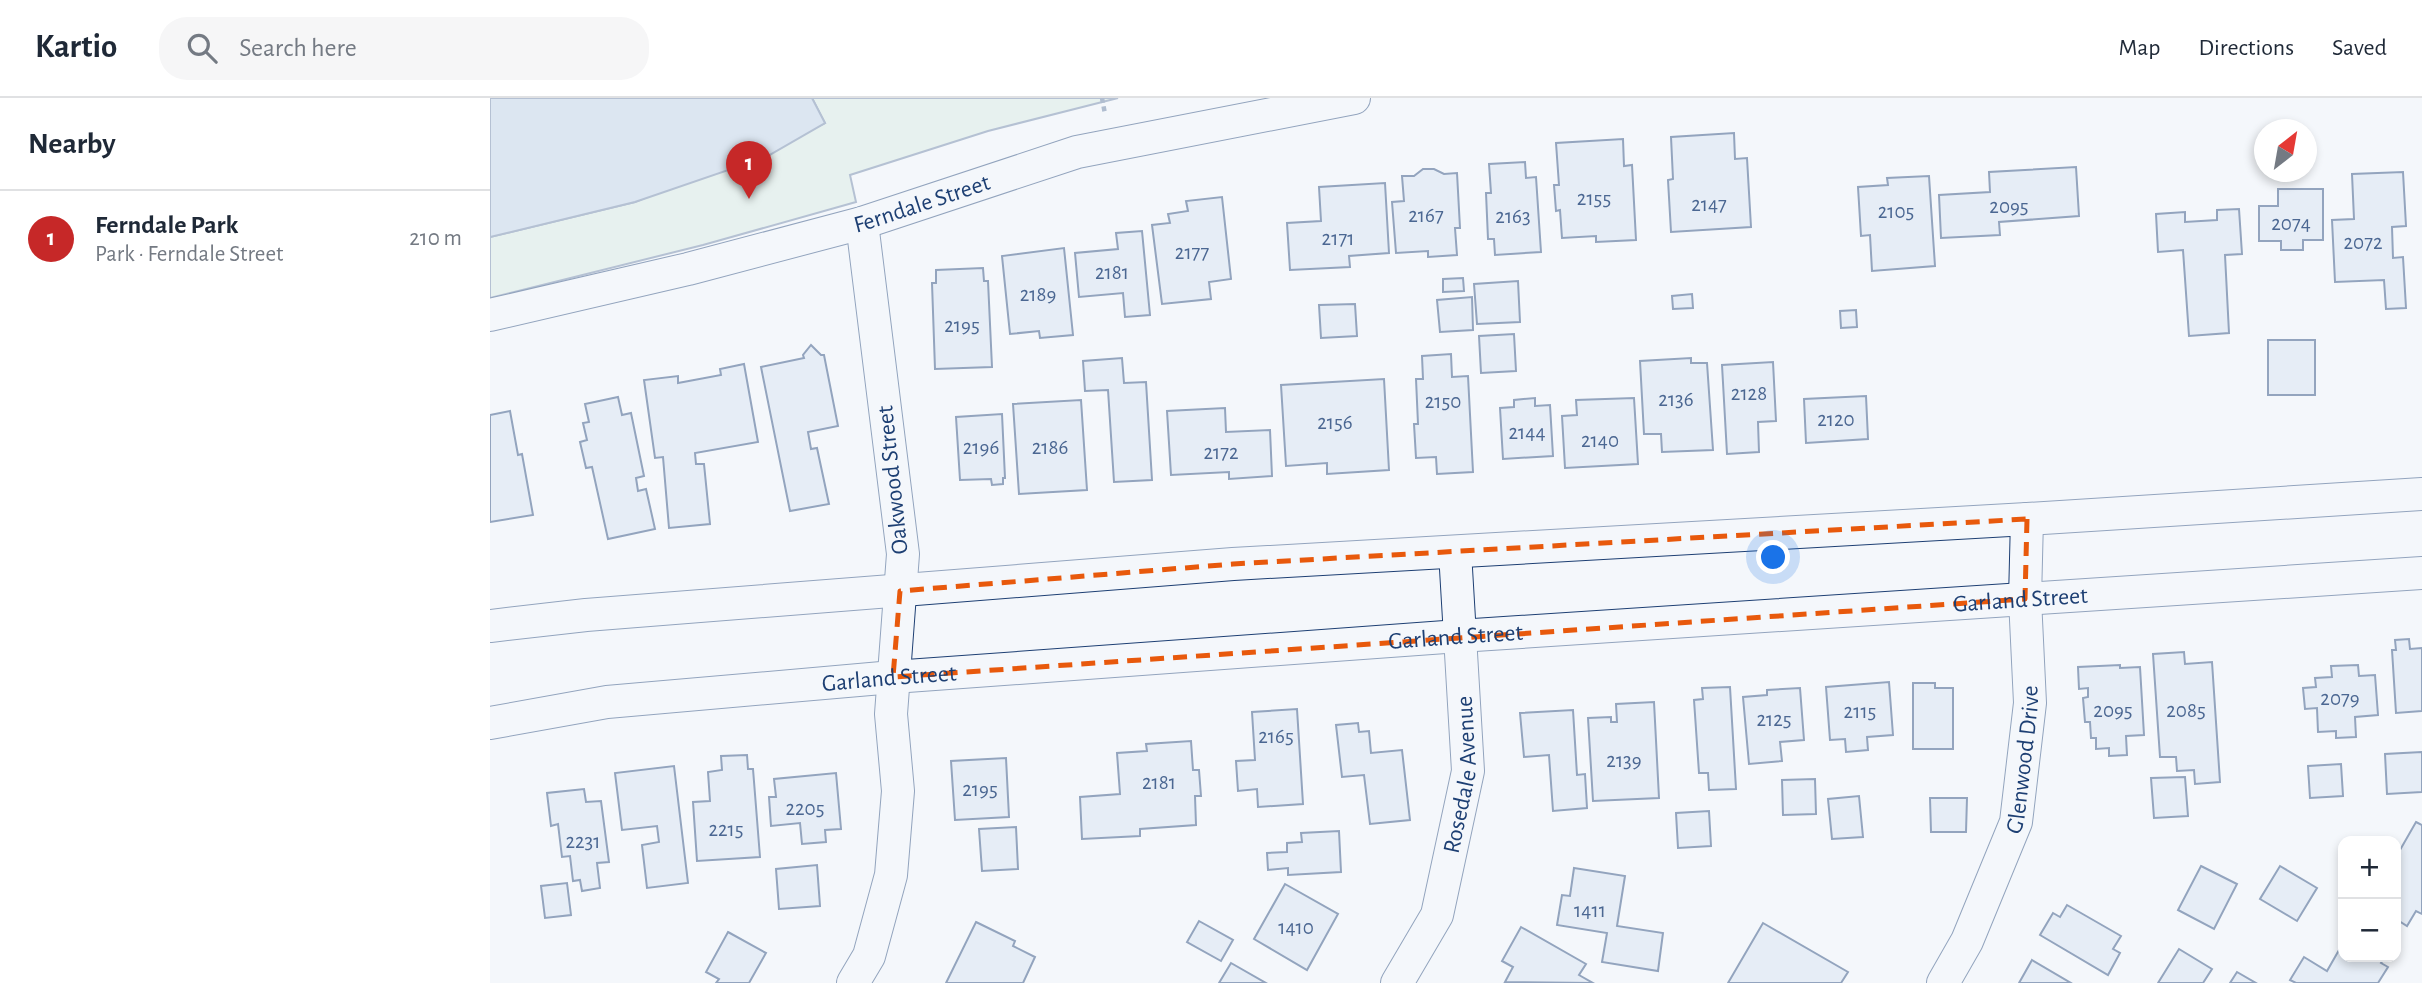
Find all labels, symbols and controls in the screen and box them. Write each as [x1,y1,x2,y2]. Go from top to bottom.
search box [159,17,649,80]
icon: search [183,29,221,67]
text: Kartio [35,31,117,64]
text: Search here [239,35,357,61]
text: Map [2118,36,2160,60]
text: Directions [2198,36,2294,60]
text: Saved [2332,36,2387,60]
north arrow [2254,119,2317,182]
text: Nearby [28,129,116,159]
pin: 1 [726,141,772,199]
street label: Ferndale Street [851,171,993,238]
house number: 2155 [1577,188,1611,209]
house number: 2147 [1691,194,1727,215]
house number: 2095 [1989,196,2029,217]
house number: 2105 [1878,201,1914,222]
house number: 2167 [1408,205,1444,226]
house number: 2163 [1495,206,1531,227]
text: Ferndale Park [95,212,238,238]
house number: 2074 [2271,213,2311,234]
text: 1 [47,227,55,250]
text: 210 m [409,227,462,250]
house number: 2171 [1322,228,1354,249]
house number: 2072 [2344,232,2382,253]
house number: 2177 [1175,242,1209,263]
text: Park · Ferndale Street [95,243,283,266]
house number: 2181 [1095,262,1129,283]
house number: 2189 [1020,284,1056,305]
house number: 2195 [944,315,980,336]
house number: 2128 [1731,383,1767,404]
house number: 2136 [1658,389,1694,410]
house number: 2150 [1425,391,1461,412]
street label: Oakwood Street [873,404,913,556]
house number: 2120 [1817,409,1855,430]
house number: 2156 [1317,412,1353,433]
house number: 2144 [1509,422,1545,443]
house number: 2140 [1581,430,1619,451]
house number: 2196 [963,437,999,458]
house number: 2186 [1032,437,1068,458]
house number: 2172 [1203,442,1239,463]
your location [1756,540,1790,574]
street label: Garland Street [1952,584,2089,617]
street label: Garland Street [1387,621,1524,654]
street label: Garland Street [821,661,958,696]
street label: Glenwood Drive [2001,685,2043,838]
house number: 2079 [2320,688,2360,709]
street label: Rosedale Avenue [1440,695,1481,855]
house number: 2095 [2093,700,2133,721]
house number: 2085 [2166,700,2206,721]
house number: 2115 [1844,701,1876,722]
house number: 2125 [1756,709,1792,730]
house number: 2165 [1258,726,1294,747]
house number: 2139 [1606,750,1642,771]
house number: 2181 [1142,772,1176,793]
house number: 2195 [962,779,998,800]
house number: 2205 [786,798,824,819]
house number: 2215 [708,819,744,840]
house number: 2231 [566,831,601,852]
map controls [2338,836,2401,962]
button: + [2338,836,2401,899]
button: − [2338,899,2401,962]
house number: 1411 [1574,900,1606,921]
house number: 1410 [1278,917,1314,938]

